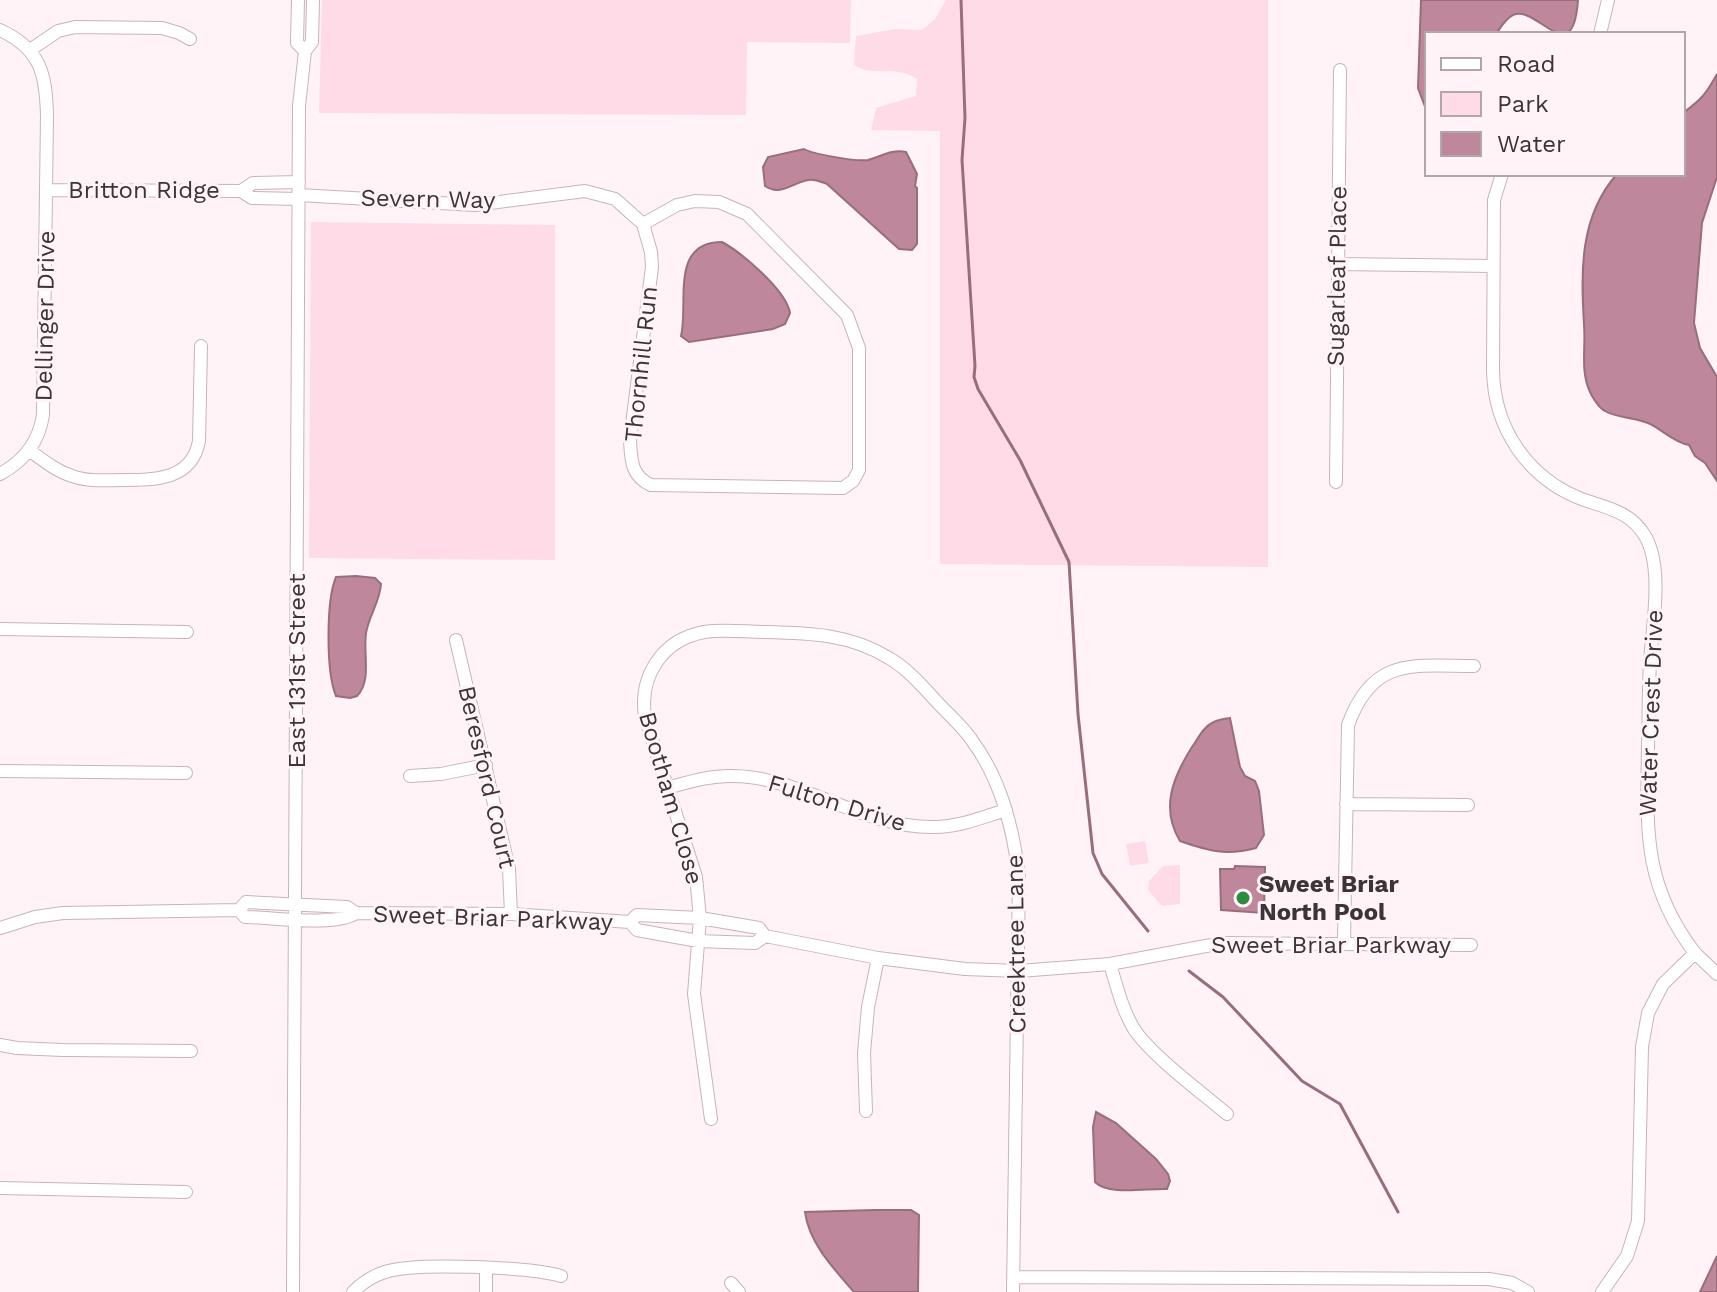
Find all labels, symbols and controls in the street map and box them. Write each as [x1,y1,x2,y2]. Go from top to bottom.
legend [1425,32,1685,176]
text: Road [1497,50,1556,78]
text: Park [1497,90,1549,118]
text: Water [1497,130,1566,158]
street label: Britton Ridge [68,176,220,204]
street label: Severn Way [360,184,496,214]
street label: Sugarleaf Place [1321,186,1353,366]
street label: Dellinger Drive [30,230,60,402]
street label: Thornhill Run [619,285,663,443]
street label: East 131st Street [283,573,311,769]
street label: Water Crest Drive [1633,609,1669,817]
street label: Beresford Court [452,683,522,871]
street label: Bootham Close [633,708,709,888]
street label: Fulton Drive [765,769,909,837]
street label: Creektree Lane [1000,854,1032,1034]
place label: Sweet Briar North Pool [1259,870,1399,926]
marker: Sweet Briar North Pool [1234,889,1252,907]
street label: Sweet Briar Parkway [372,900,614,936]
street label: Sweet Briar Parkway [1211,931,1452,959]

